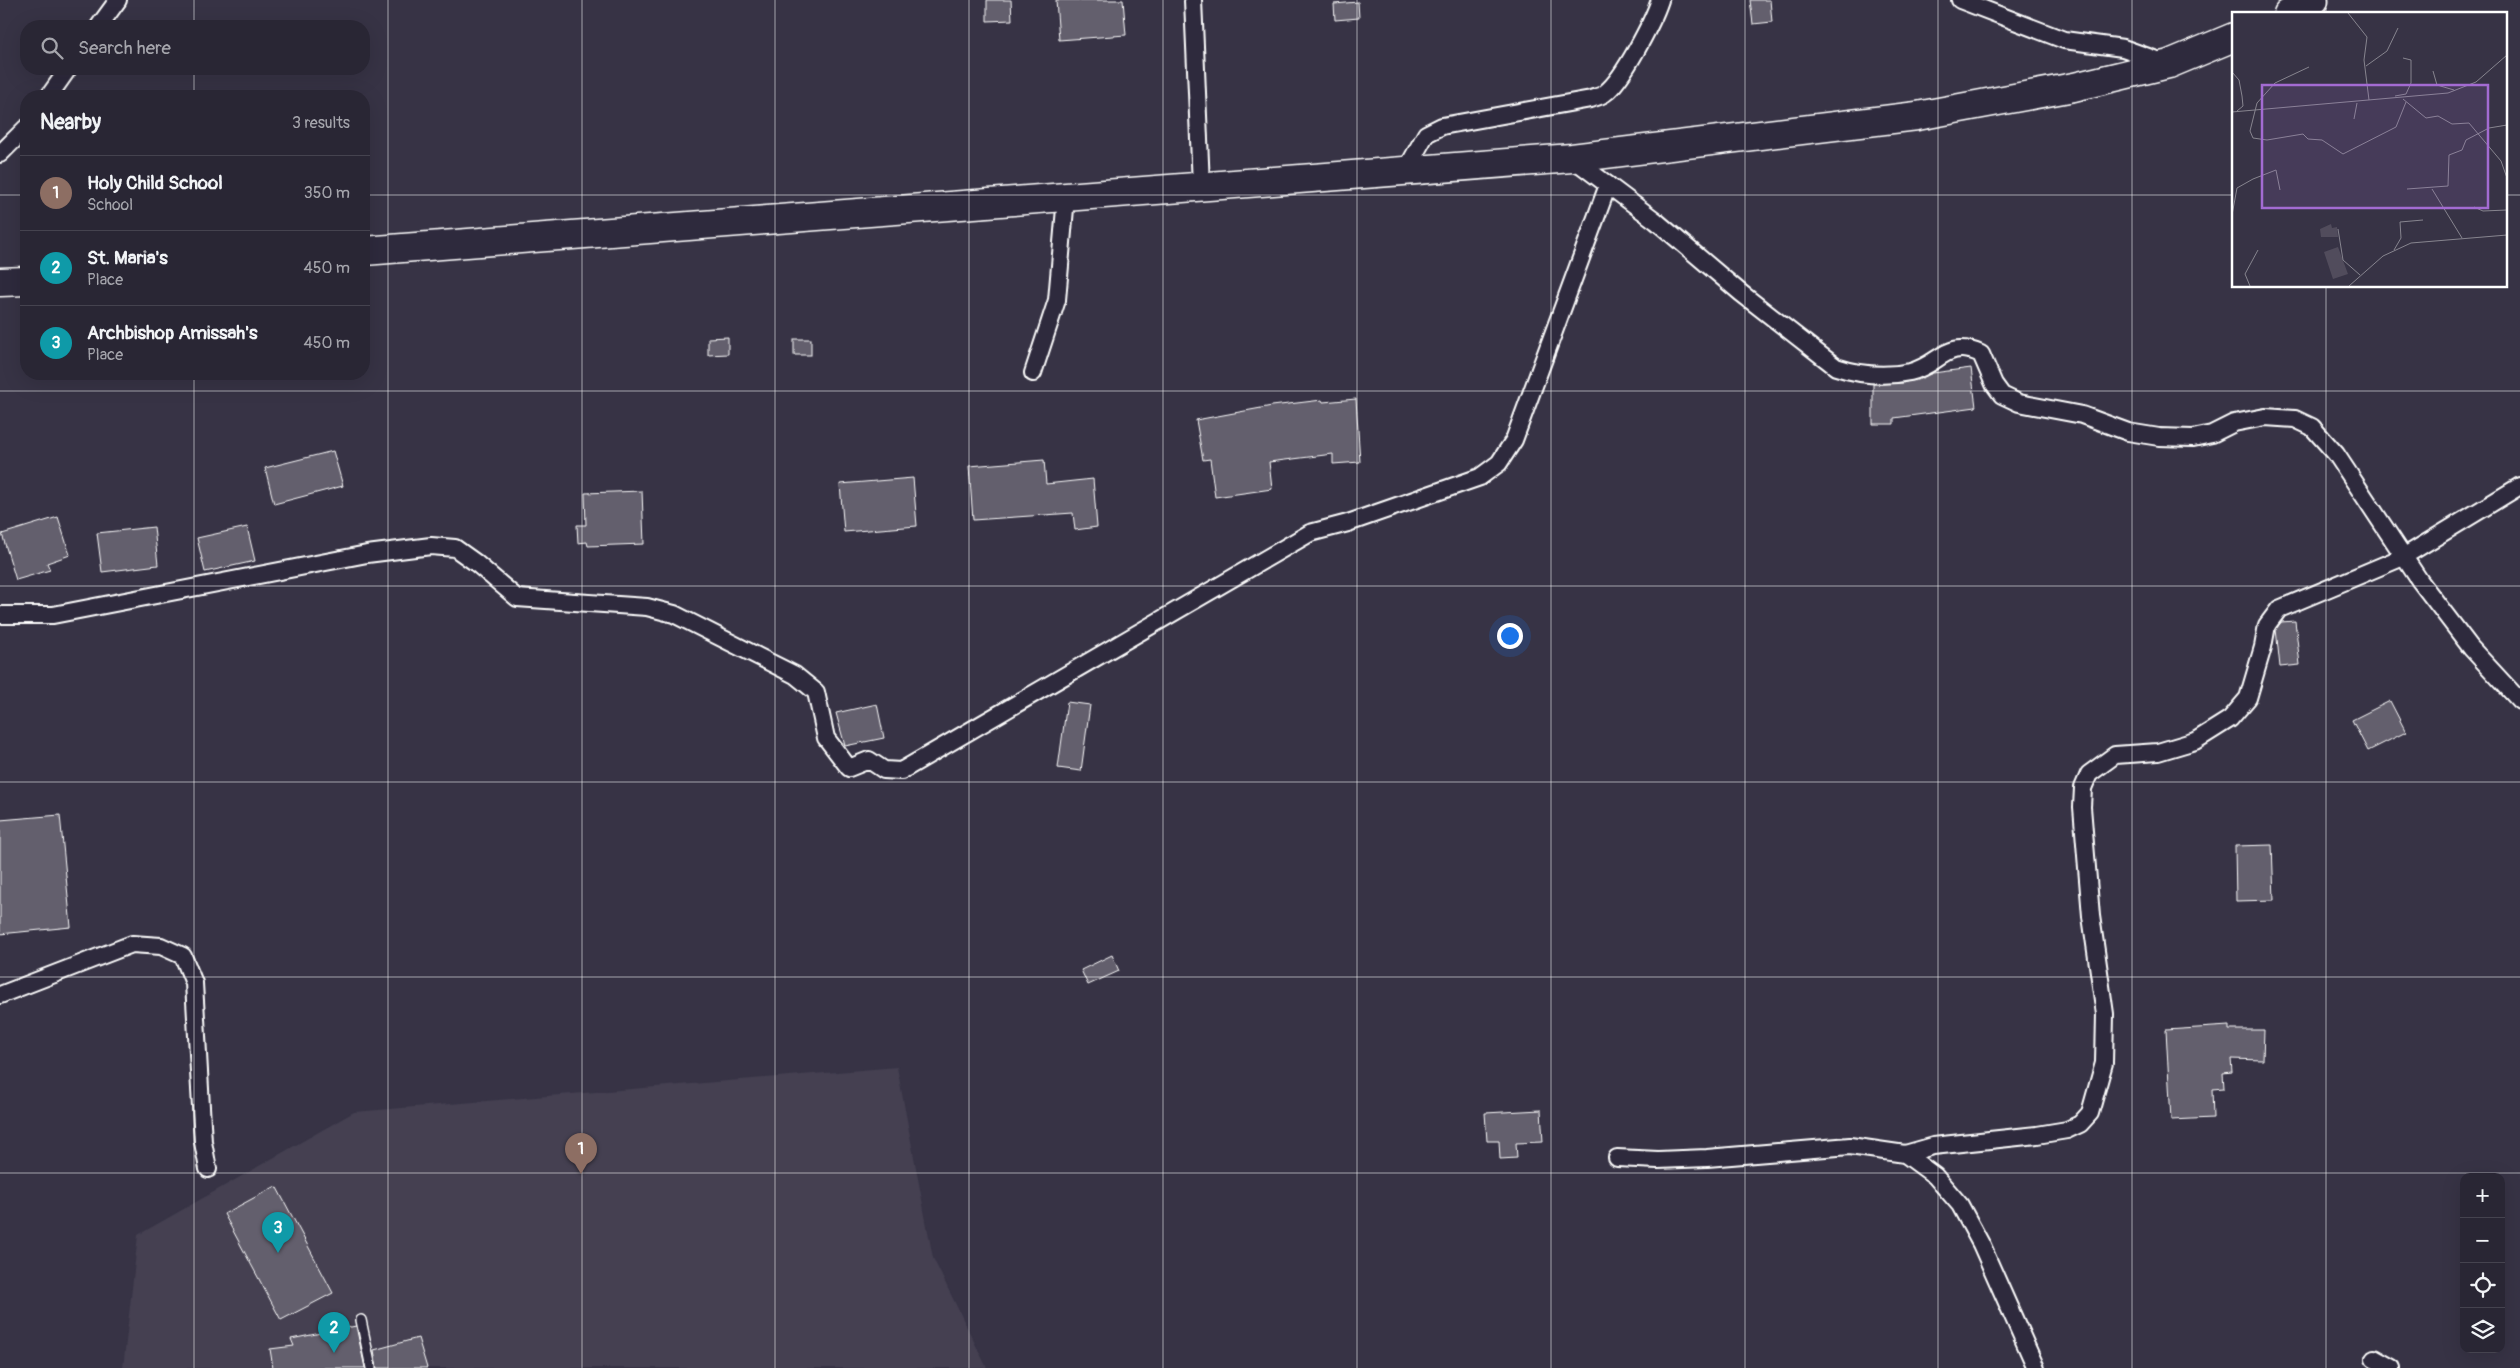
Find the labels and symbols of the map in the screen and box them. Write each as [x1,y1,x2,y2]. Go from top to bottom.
inset map [2232,12,2508,288]
your location [1497,623,1523,649]
pin: 1 [565,1133,597,1174]
pin: 3 [262,1212,294,1253]
pin: 2 [318,1312,350,1353]

